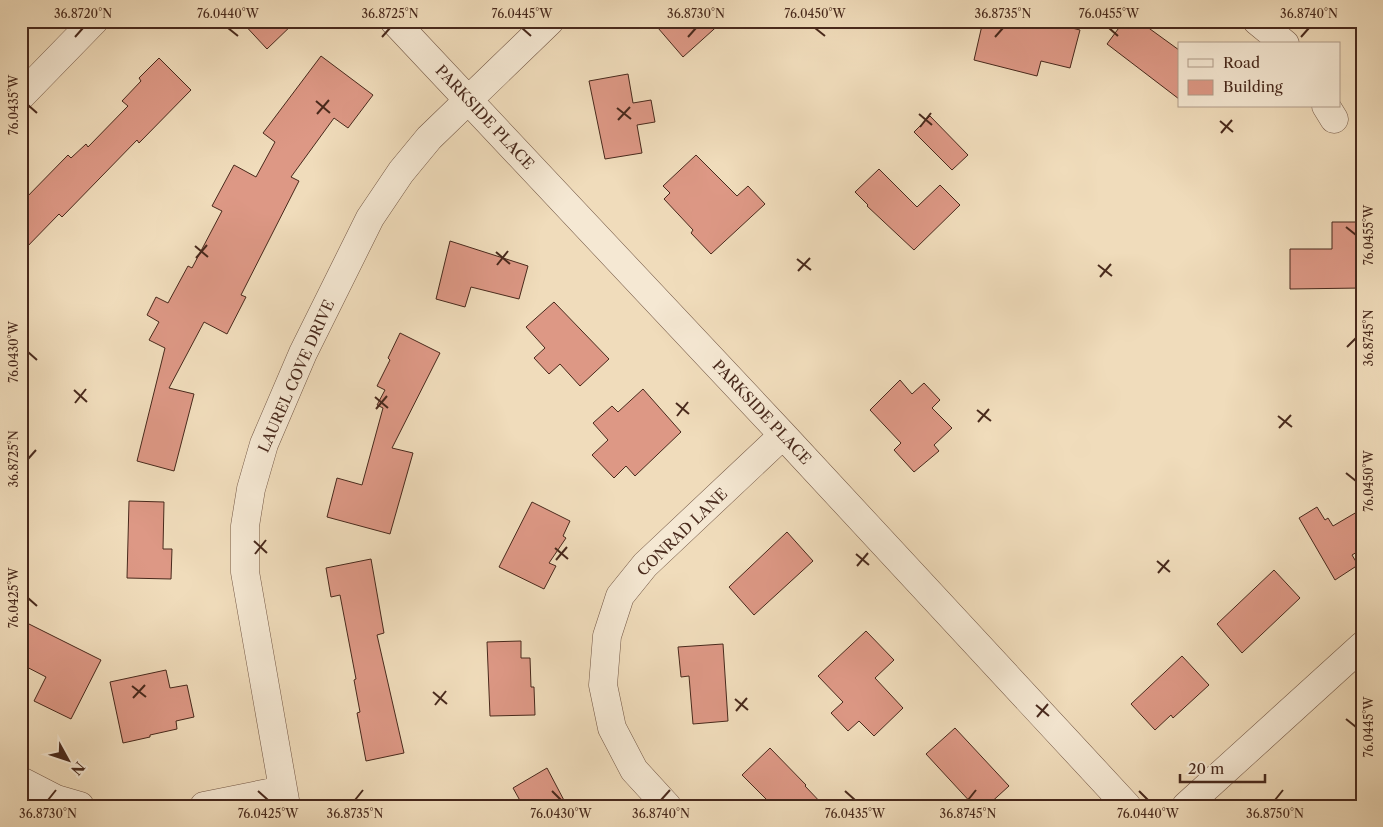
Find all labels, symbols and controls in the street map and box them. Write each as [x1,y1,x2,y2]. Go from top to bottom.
text: 36.8720°N [54,6,112,21]
text: 76.0440°W [197,6,260,21]
text: 36.8725°N [361,6,419,21]
text: 76.0445°W [492,6,553,21]
text: 36.8730°N [667,6,725,21]
text: 76.0450°W [784,6,847,21]
text: 36.8735°N [975,6,1032,21]
text: 76.0455°W [1079,6,1140,21]
text: 36.8740°N [1280,6,1338,21]
legend [1178,42,1340,108]
text: Road [1223,53,1260,72]
street label: PARKSIDE PLACE [432,61,538,173]
text: 76.0435°W [6,74,21,135]
text: Building [1223,77,1283,96]
text: 76.0455°W [1361,204,1376,265]
street label: LAUREL COVE DRIVE [254,297,338,455]
text: 36.8745°N [1361,310,1376,366]
text: 76.0430°W [6,320,21,383]
street label: PARKSIDE PLACE [709,356,815,468]
text: 36.8725°N [6,430,21,488]
text: 76.0450°W [1361,449,1376,512]
street label: CONRAD LANE [633,484,731,580]
text: 76.0425°W [6,567,21,628]
text: 76.0445°W [1361,696,1376,757]
north arrow [42,734,92,784]
scale bar [1180,752,1266,784]
text: N [67,758,89,779]
text: 20 m [1188,759,1224,778]
text: 36.8730°N [19,806,77,821]
text: 76.0425°W [238,806,299,821]
text: 36.8735°N [327,806,384,821]
text: 76.0430°W [530,806,593,821]
text: 36.8740°N [632,806,690,821]
text: 76.0435°W [825,806,886,821]
text: 36.8745°N [940,806,996,821]
text: 76.0440°W [1117,806,1180,821]
text: 36.8750°N [1246,806,1304,821]

